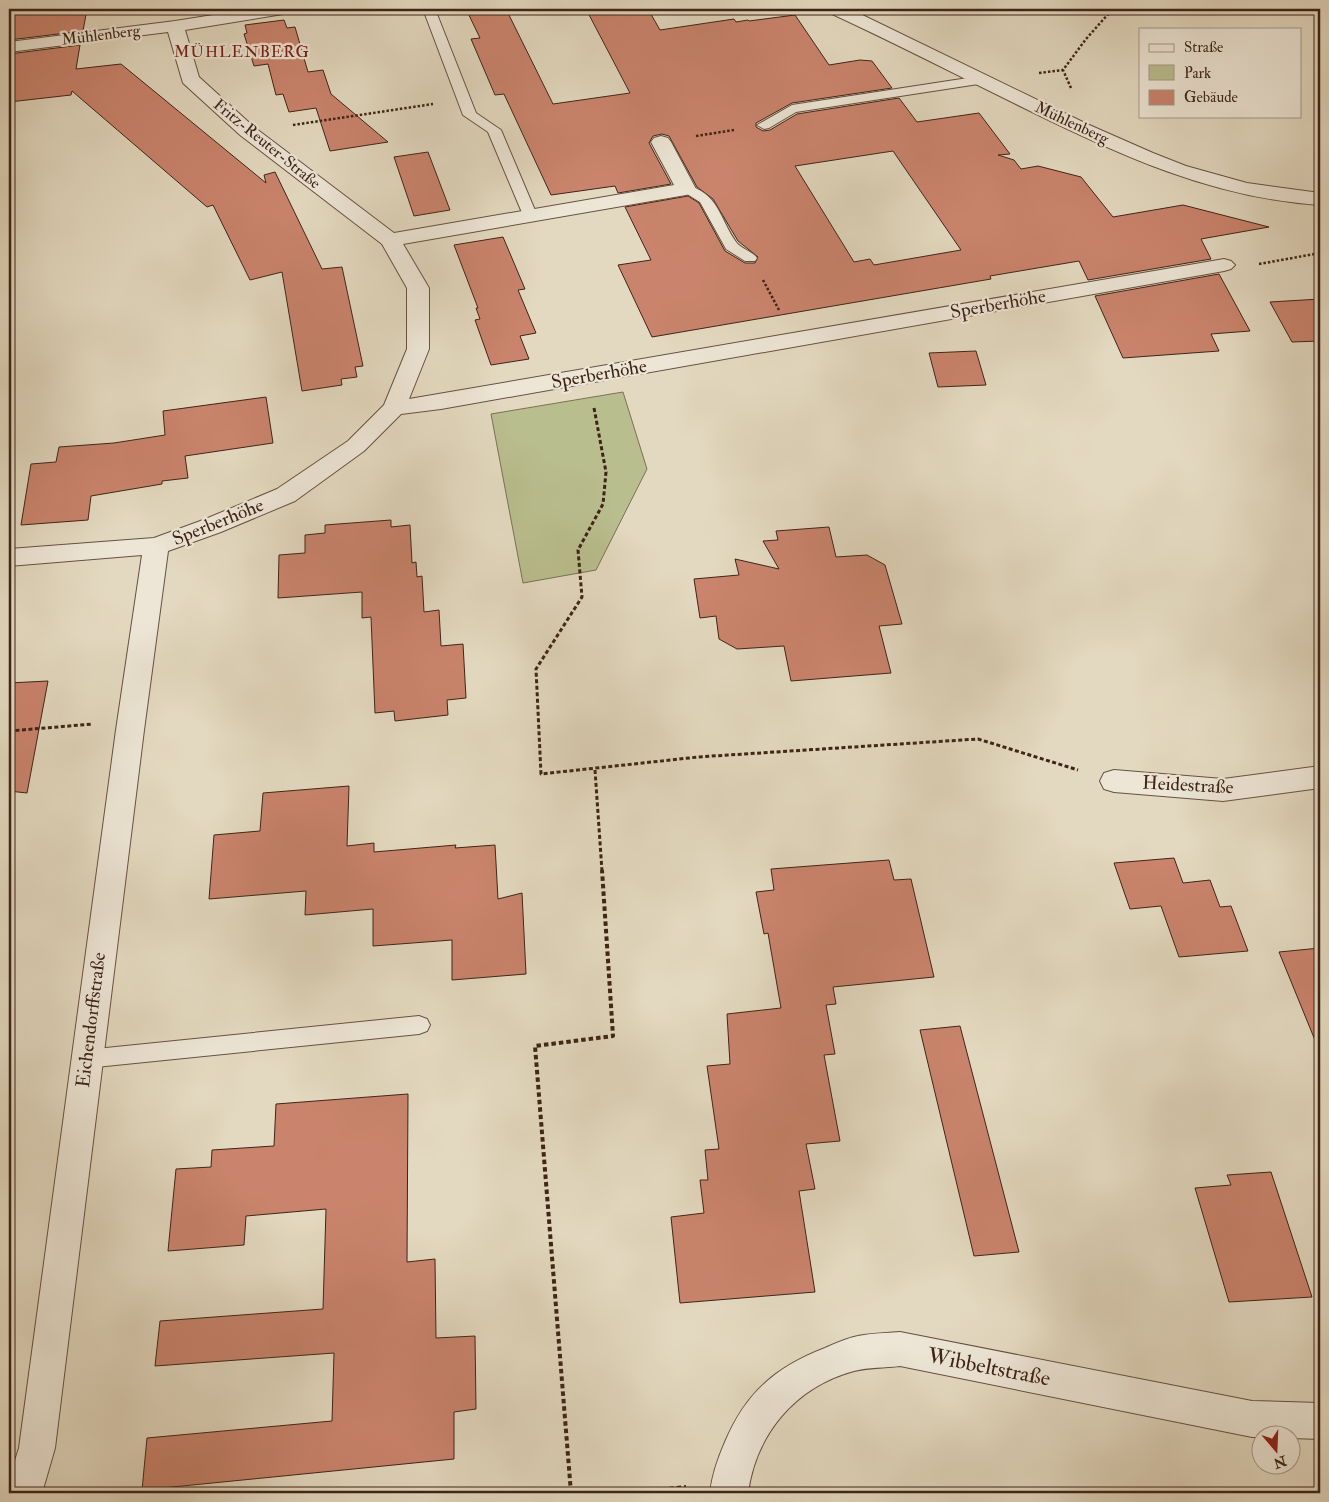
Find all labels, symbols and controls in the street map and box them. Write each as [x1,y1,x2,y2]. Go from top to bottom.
street label: Mühlenberg [61,20,143,50]
legend [1139,28,1302,118]
text: Straße [1184,38,1223,57]
district label: MÜHLENBERG [174,42,310,62]
text: Park [1184,64,1211,83]
text: Gebäude [1184,88,1238,107]
street label: Fritz-Reuter-Straße [209,95,325,194]
street label: Mühlenberg [1032,97,1113,149]
street label: Sperberhöhe [948,284,1048,325]
street label: Sperberhöhe [549,354,649,395]
street label: Sperberhöhe [169,493,268,552]
street label: Heidestraße [1142,771,1234,799]
street label: Eichendorffstraße [71,951,111,1089]
street label: Wibbeltstraße [924,1341,1053,1393]
north arrow [1252,1424,1302,1474]
text: N [1271,1451,1290,1472]

